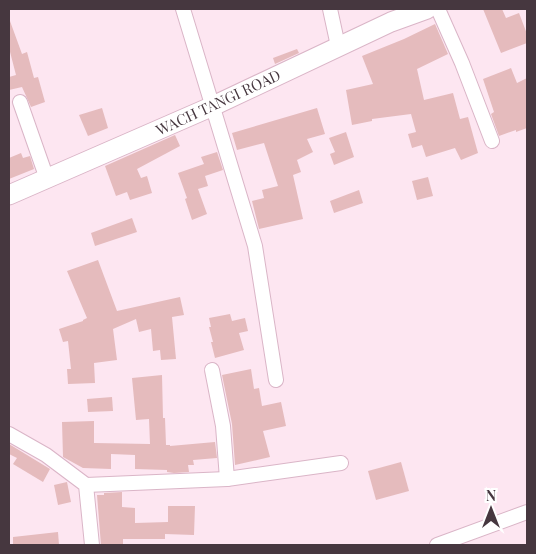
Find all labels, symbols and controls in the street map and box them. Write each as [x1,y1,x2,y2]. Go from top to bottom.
street label: WACH TANGI ROAD [152,64,284,140]
north arrow [466,484,516,534]
text: N [486,486,496,505]

